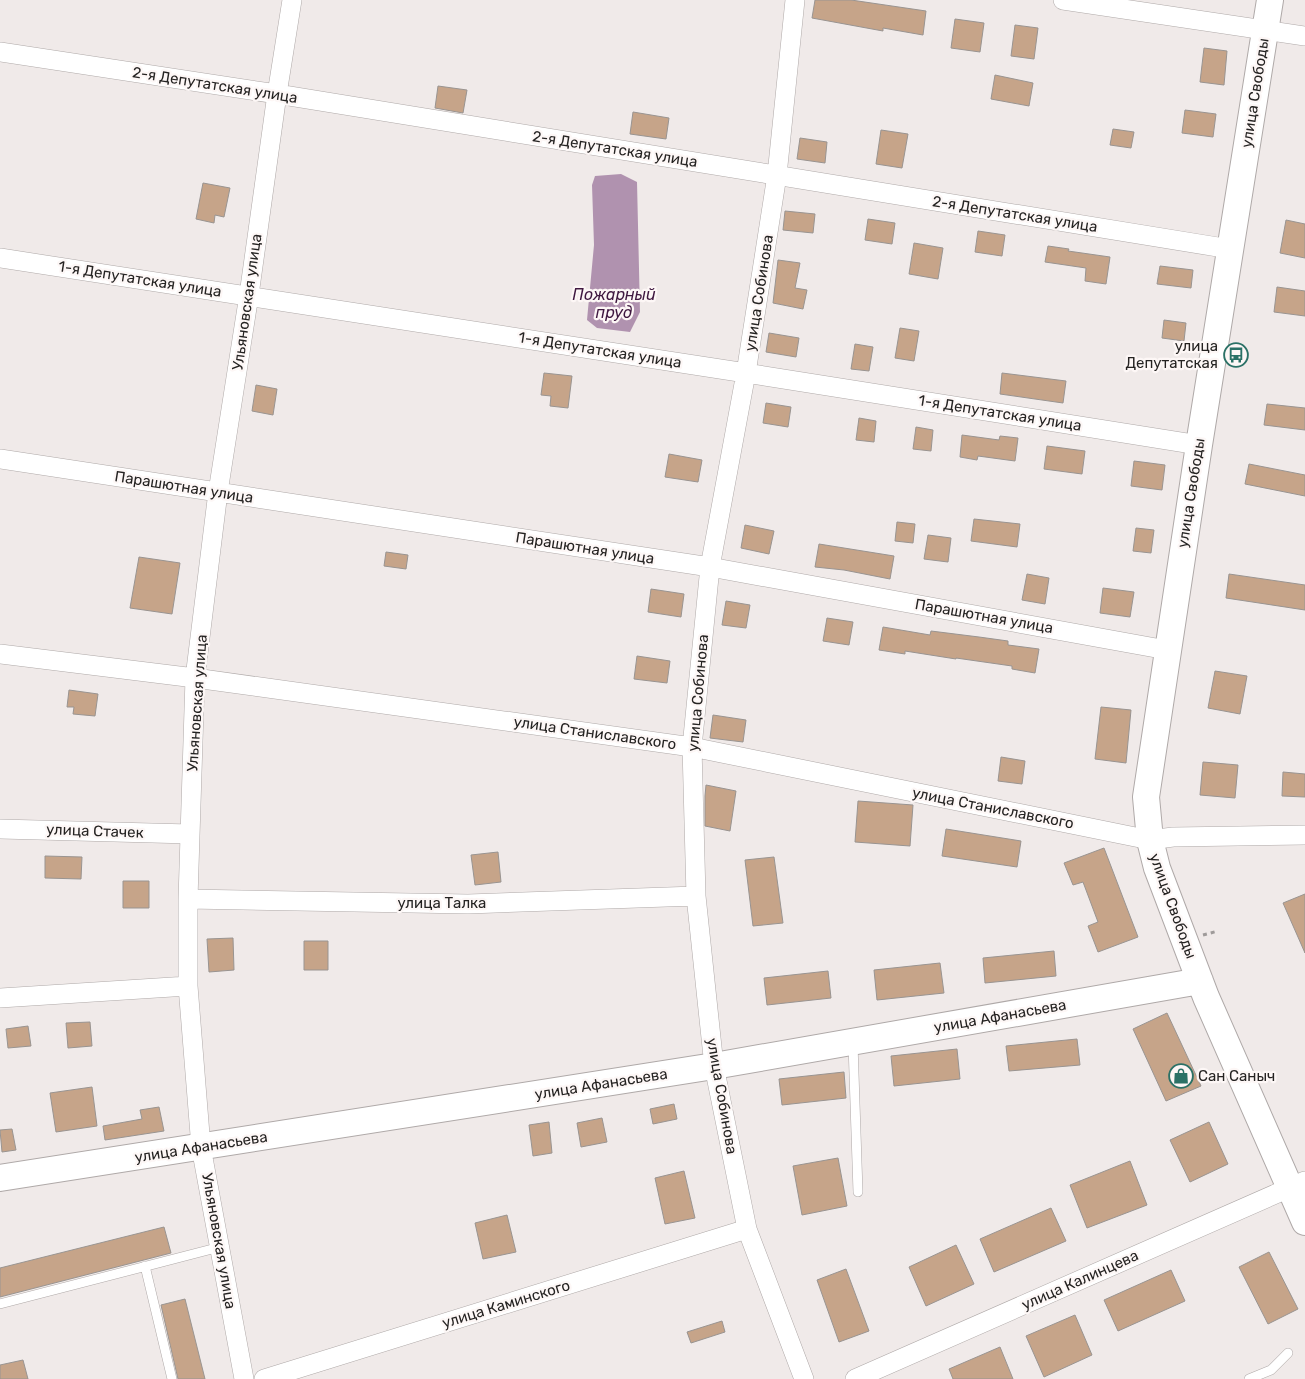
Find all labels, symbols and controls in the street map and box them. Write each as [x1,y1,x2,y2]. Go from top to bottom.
street label: улица Свободы [1237,37,1273,149]
street label: 2-я Депутатская улица [131,63,299,107]
street label: 2-я Депутатская улица [531,127,699,171]
street label: 2-я Депутатская улица [931,192,1099,236]
street label: Ульяновская улица [228,233,266,371]
street label: улица Собинова [741,233,777,353]
street label: 1-я Депутатская улица [57,257,223,301]
water label: Пожарный пруд [572,285,656,322]
street label: 1-я Депутатская улица [517,328,683,372]
place label: улица Депутатская [1125,337,1218,372]
bus stop icon: улица Депутатская [1223,342,1249,368]
street label: 1-я Депутатская улица [917,391,1083,435]
street label: улица Свободы [1173,437,1209,549]
street label: Парашютная улица [113,467,255,507]
street label: Парашютная улица [514,528,656,568]
street label: Парашютная улица [913,595,1055,637]
street label: Ульяновская улица [183,634,211,772]
street label: улица Собинова [684,634,712,752]
street label: улица Станиславского [512,713,678,753]
street label: улица Станиславского [911,784,1075,832]
street label: улица Стачек [46,820,144,842]
street label: улица Свободы [1146,851,1200,961]
street label: улица Талка [398,894,486,912]
street label: улица Афанасьева [932,995,1068,1037]
street label: улица Собинова [703,1036,741,1156]
shop icon: Сан Саныч [1168,1063,1194,1089]
street label: улица Афанасьева [533,1065,669,1103]
place label: Сан Саныч [1198,1067,1275,1085]
street label: улица Афанасьева [133,1128,269,1166]
street label: Ульяновская улица [198,1172,240,1310]
street label: улица Калинцева [1019,1246,1141,1314]
street label: улица Каминского [440,1276,572,1332]

